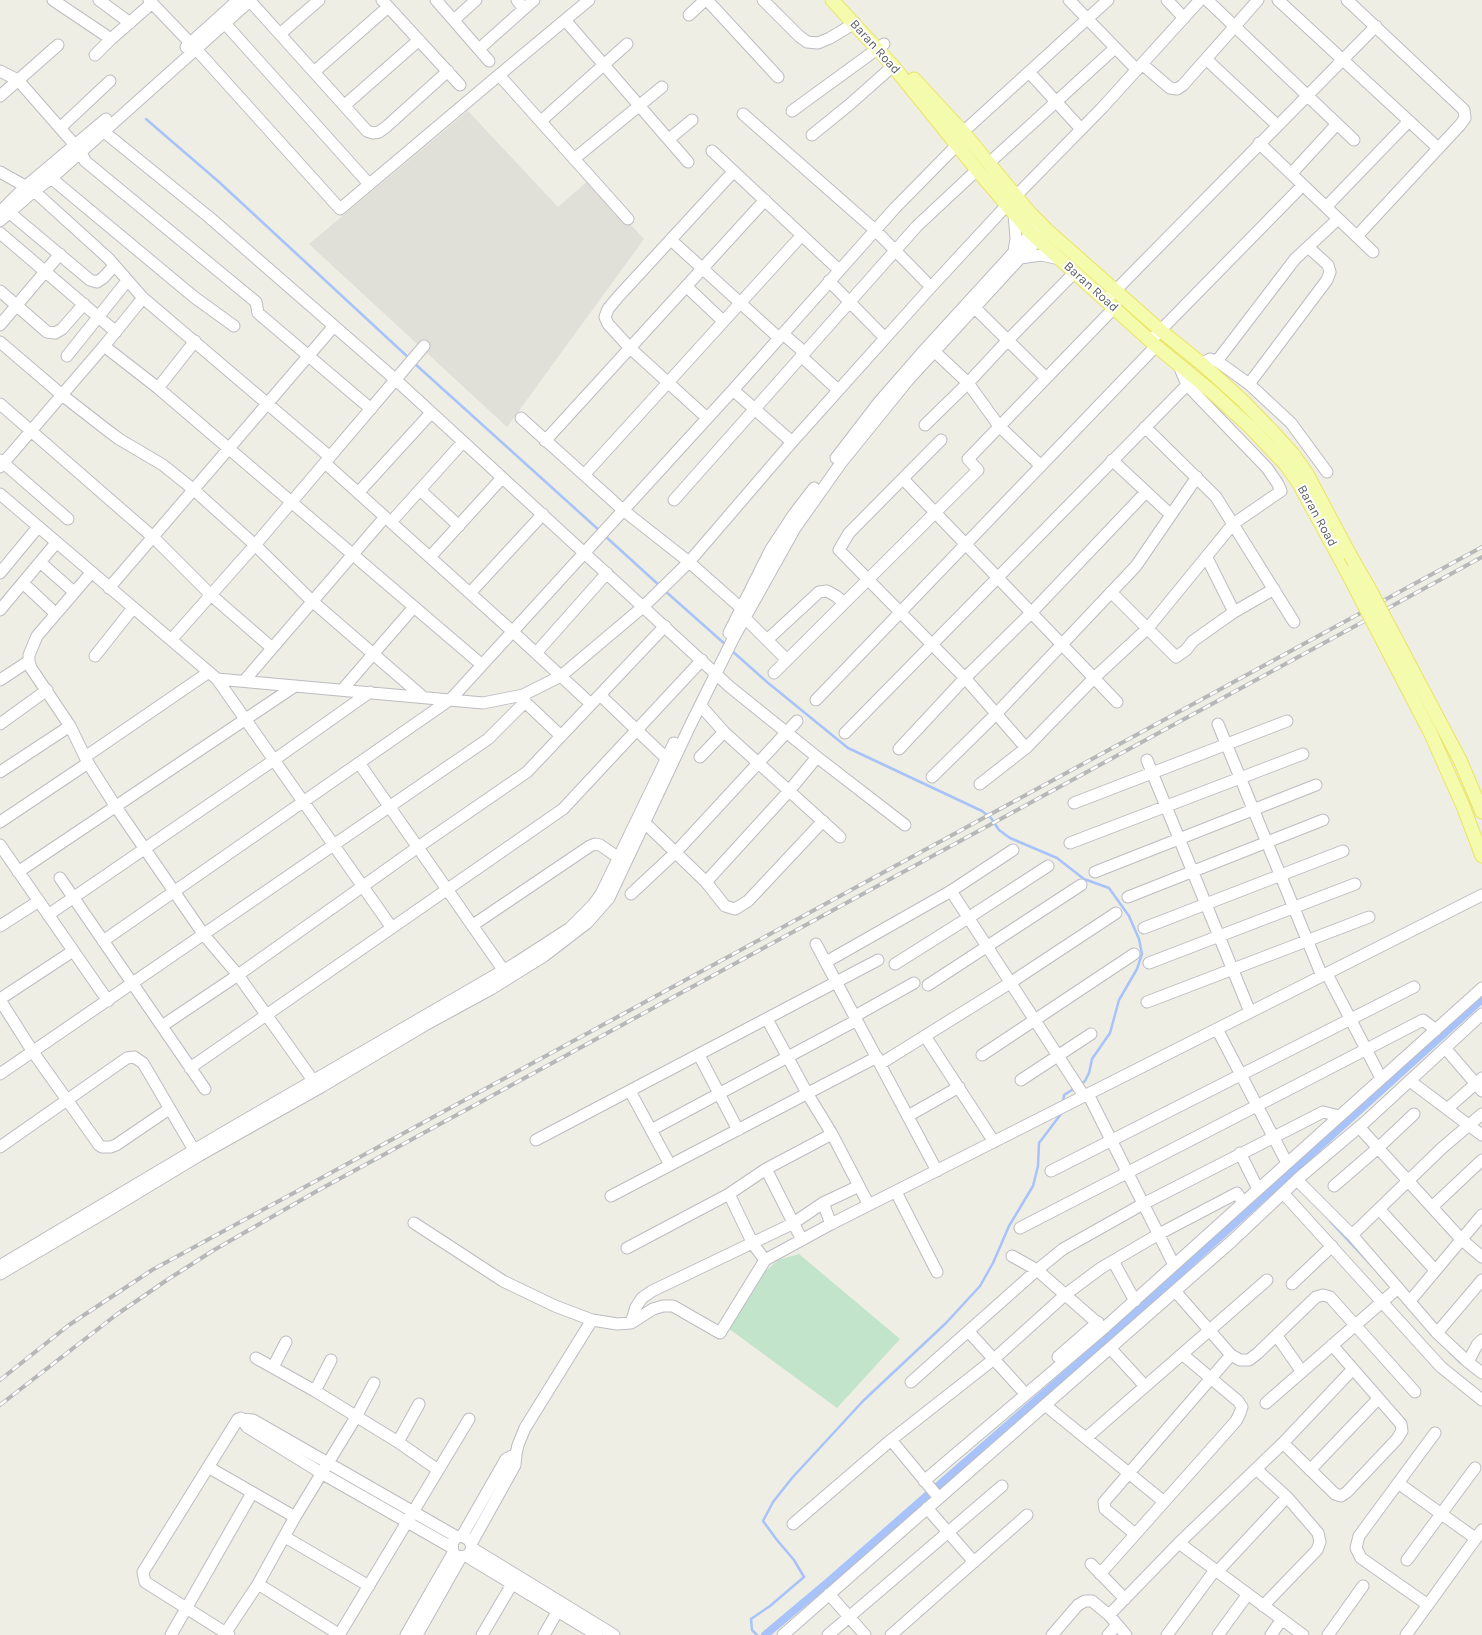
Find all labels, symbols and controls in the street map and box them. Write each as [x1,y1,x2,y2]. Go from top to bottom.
street label: Baran Road [846,17,904,77]
street label: Baran Road [1061,258,1121,316]
street label: Baran Road [1294,483,1340,549]

